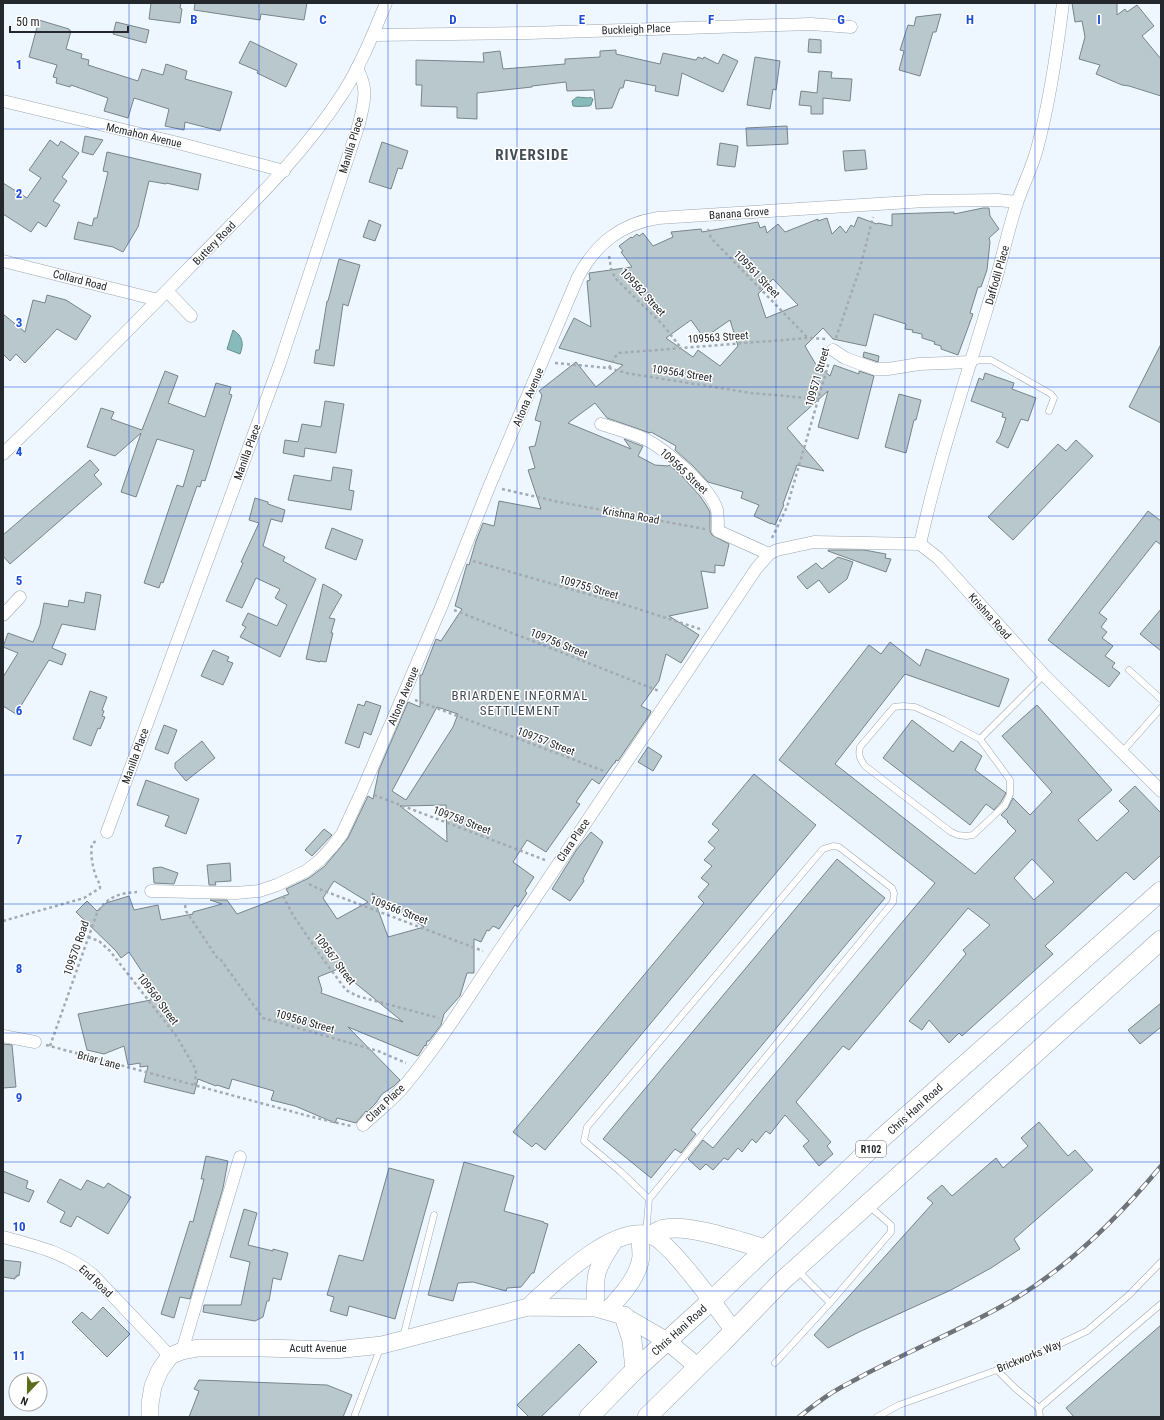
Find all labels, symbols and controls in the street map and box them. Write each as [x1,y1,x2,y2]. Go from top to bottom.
scale bar [10,8,128,34]
text: B [190,12,198,27]
text: C [319,12,327,27]
text: D [449,12,457,27]
text: E [579,12,586,27]
text: F [708,12,714,27]
text: G [837,12,845,27]
text: H [966,12,974,27]
text: I [1097,12,1101,27]
text: 50 m [16,15,40,29]
street label: Buckleigh Place [601,22,671,37]
text: 1 [16,57,22,72]
street label: Manilla Place [337,115,366,175]
street label: Mcmahon Avenue [105,120,183,151]
district label: RIVERSIDE [495,146,569,164]
text: 2 [16,186,23,201]
street label: Banana Grove [709,205,769,222]
street label: Buttery Road [190,219,238,268]
street label: Daffodil Place [983,244,1012,306]
street label: 109561 Street [731,248,782,301]
street label: 109562 Street [617,266,668,319]
street label: Collard Road [51,267,108,293]
text: 3 [16,315,22,330]
street label: 109563 Street [687,329,749,346]
street label: 109571 Street [803,346,832,408]
street label: 109564 Street [651,362,713,385]
street label: Altona Avenue [510,366,547,428]
street label: Manilla Place [231,423,264,482]
text: 4 [16,444,23,459]
street label: 109565 Street [657,446,710,497]
street label: Krishna Road [602,504,660,527]
text: 5 [16,573,23,588]
street label: 109755 Street [558,573,620,602]
street label: Krishna Road [966,591,1014,642]
street label: 109756 Street [528,626,589,661]
street label: Altona Avenue [385,665,422,727]
district label: BRIARDENE INFORMAL SETTLEMENT [451,688,589,718]
text: 6 [16,703,23,718]
street label: 109757 Street [515,724,577,758]
street label: Manilla Place [119,727,152,786]
street label: 109758 Street [431,803,493,837]
street label: Clara Place [554,816,593,864]
text: 7 [16,832,23,847]
street label: 109566 Street [368,893,430,927]
street label: 109570 Road [61,919,92,977]
street label: 109567 Street [311,931,358,988]
text: 8 [16,961,22,976]
street label: 109569 Street [134,971,181,1028]
street label: 109568 Street [274,1007,336,1036]
street label: Briar Lane [76,1049,122,1072]
street label: Chris Hani Road [885,1081,946,1137]
street label: Clara Place [363,1082,408,1125]
text: 9 [16,1090,22,1105]
road number: R102 [856,1141,886,1157]
text: 10 [12,1219,26,1234]
street label: End Road [76,1263,115,1300]
street label: Chris Hani Road [649,1302,710,1358]
street label: Brickworks Way [995,1337,1064,1375]
street label: Acutt Avenue [289,1342,347,1355]
text: 11 [12,1348,26,1363]
north arrow [8,1372,48,1412]
text: N [19,1393,30,1408]

